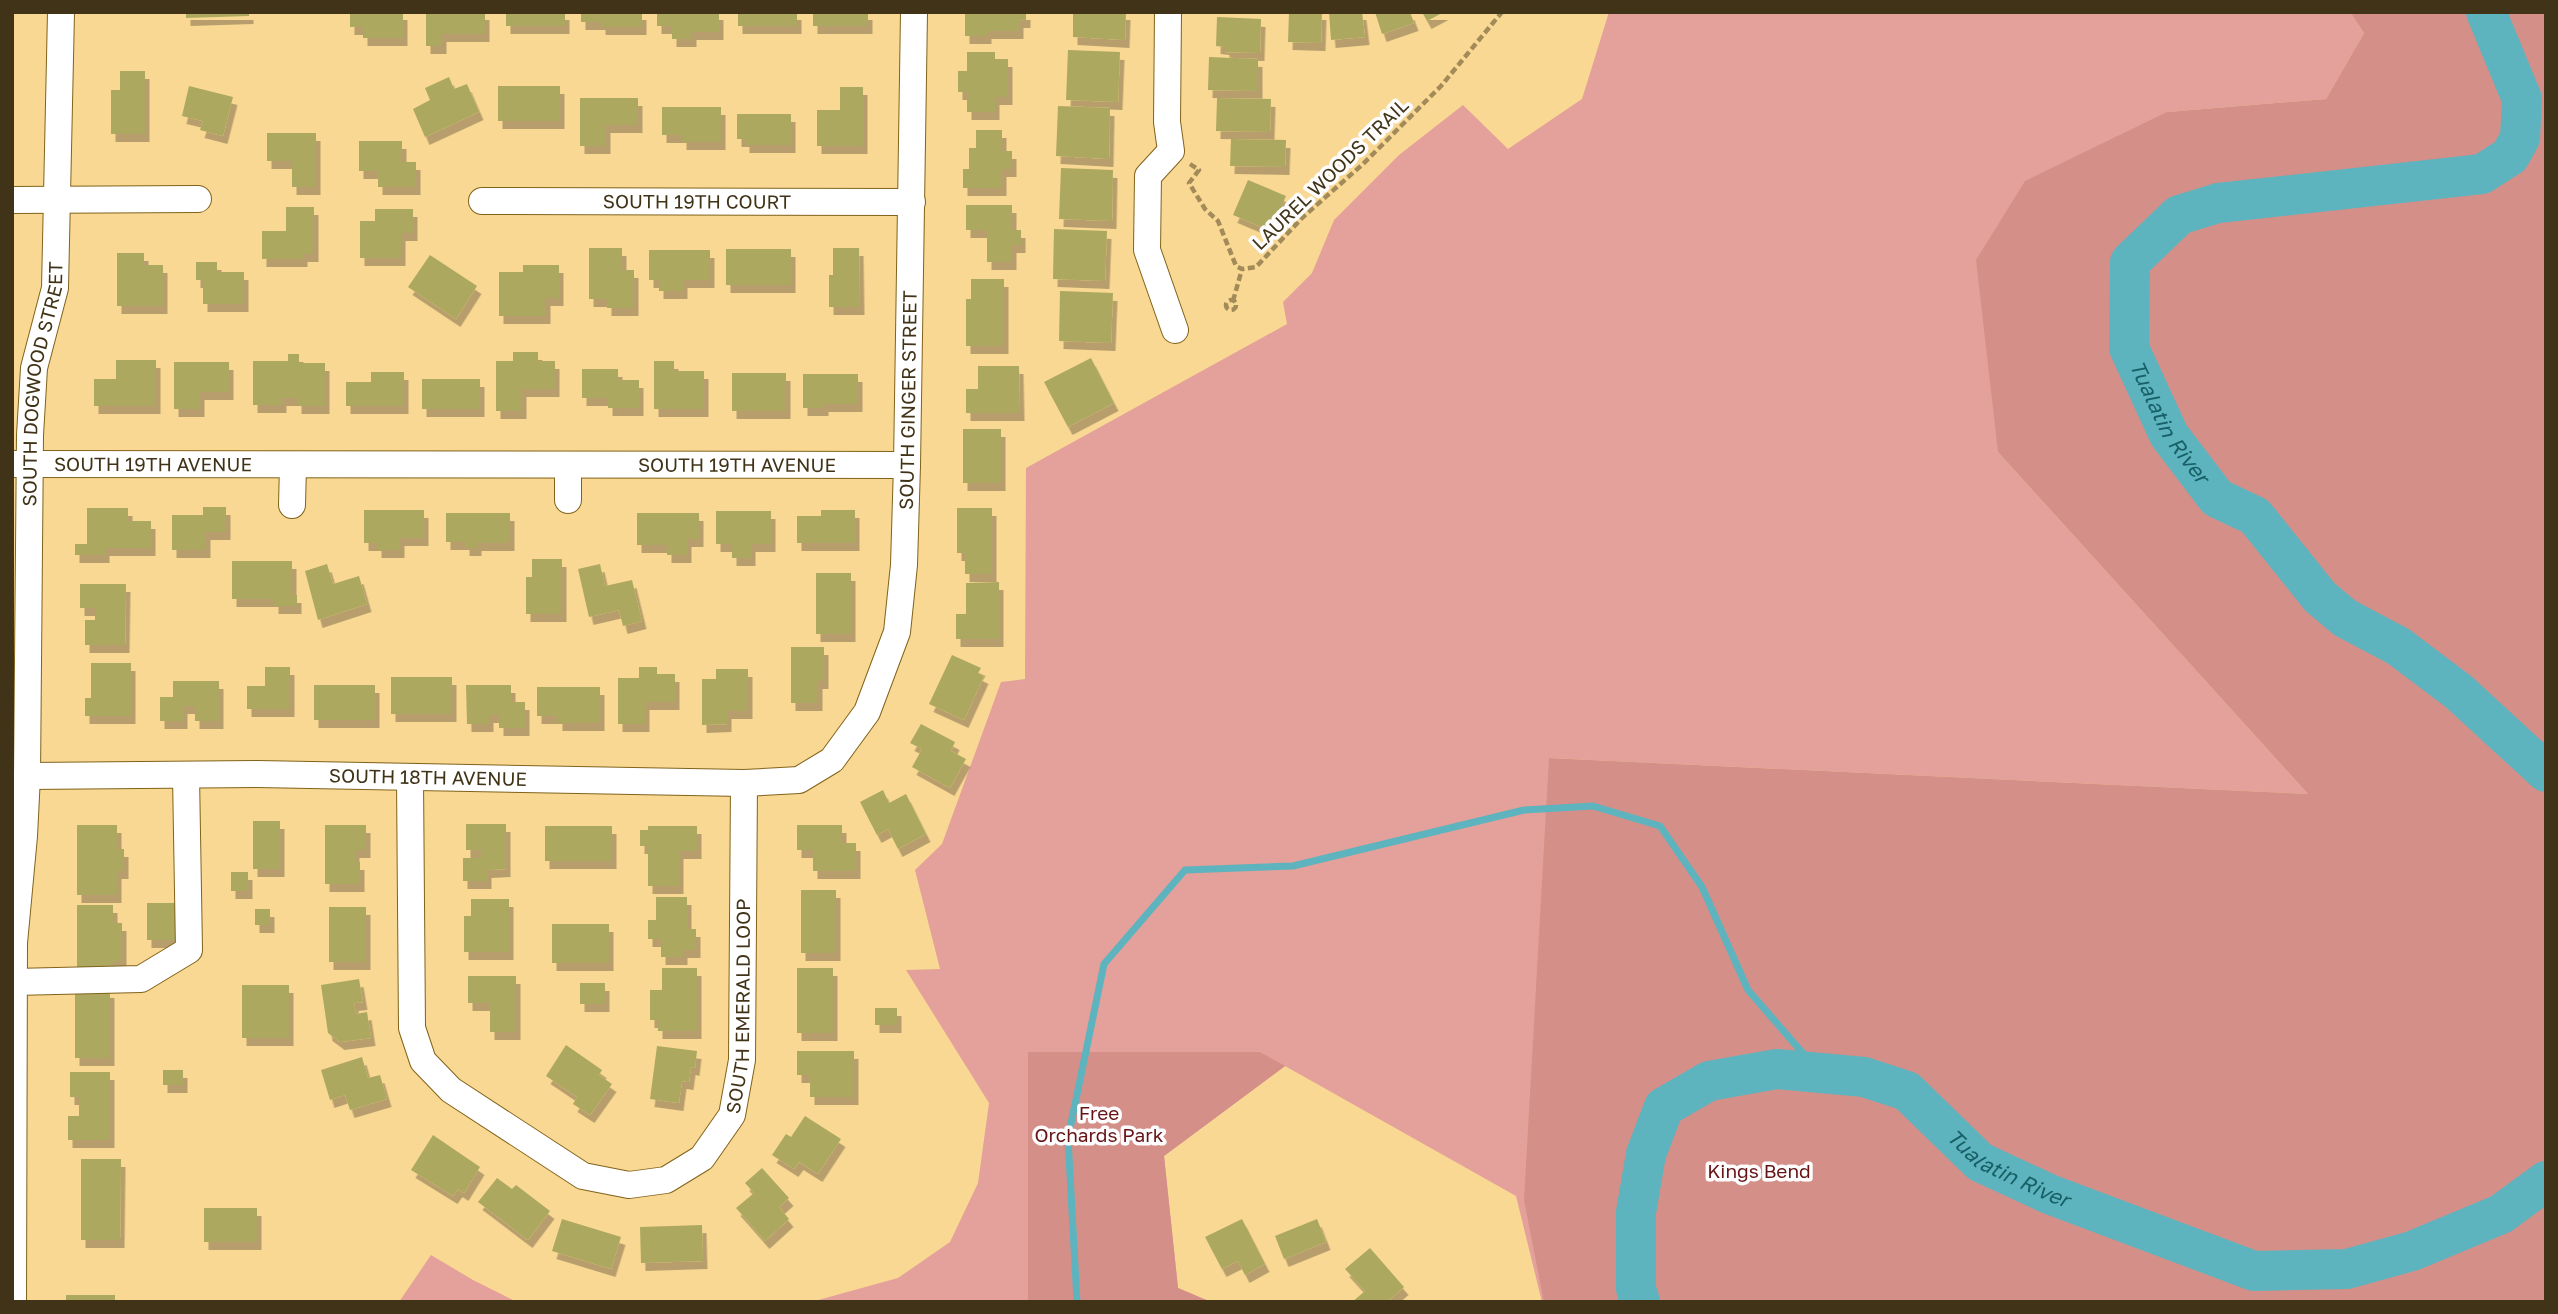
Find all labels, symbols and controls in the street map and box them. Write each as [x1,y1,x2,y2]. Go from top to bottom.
street label: LAUREL WOODS TRAIL [1247,93,1413,254]
street label: SOUTH 19TH COURT [603,189,791,213]
street label: SOUTH DOGWOOD STREET [17,261,67,507]
street label: SOUTH GINGER STREET [894,290,921,510]
water label: Tualatin River [2125,356,2217,491]
street label: SOUTH 19TH AVENUE [54,452,252,475]
street label: SOUTH 19TH AVENUE [638,453,836,476]
street label: SOUTH 18TH AVENUE [329,763,527,790]
street label: SOUTH EMERALD LOOP [720,898,754,1115]
park label: Free Orchards Park [1035,1101,1164,1146]
water label: Tualatin River [1942,1123,2076,1213]
park label: Kings Bend [1707,1159,1811,1182]

